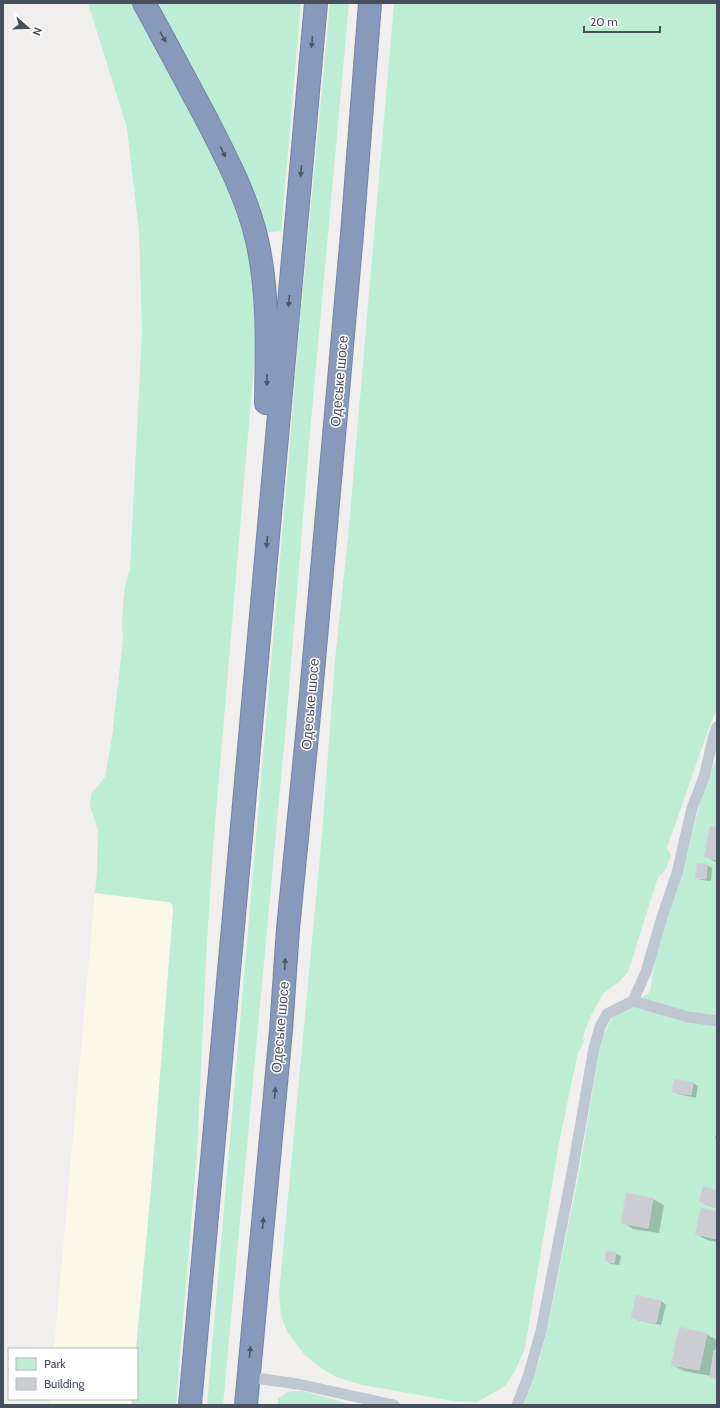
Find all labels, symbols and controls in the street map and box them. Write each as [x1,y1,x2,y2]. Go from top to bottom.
north arrow [8,8,48,48]
scale bar [584,8,660,34]
text: 20 m [590,14,618,29]
text: N [29,25,45,37]
one-way arrow [159,31,166,43]
one-way arrow [309,36,316,48]
one-way arrow [220,146,226,158]
one-way arrow [297,165,304,177]
one-way arrow [286,295,292,307]
street label: Одеське шосе [326,334,352,428]
one-way arrow [264,374,270,387]
one-way arrow [264,536,271,548]
street label: Одеське шосе [297,657,323,751]
one-way arrow [282,958,289,970]
street label: Одеське шосе [267,980,293,1074]
one-way arrow [271,1087,278,1099]
one-way arrow [259,1217,266,1229]
one-way arrow [247,1346,254,1358]
legend [8,1348,138,1400]
text: Park [44,1356,66,1371]
text: Building [44,1376,86,1391]

